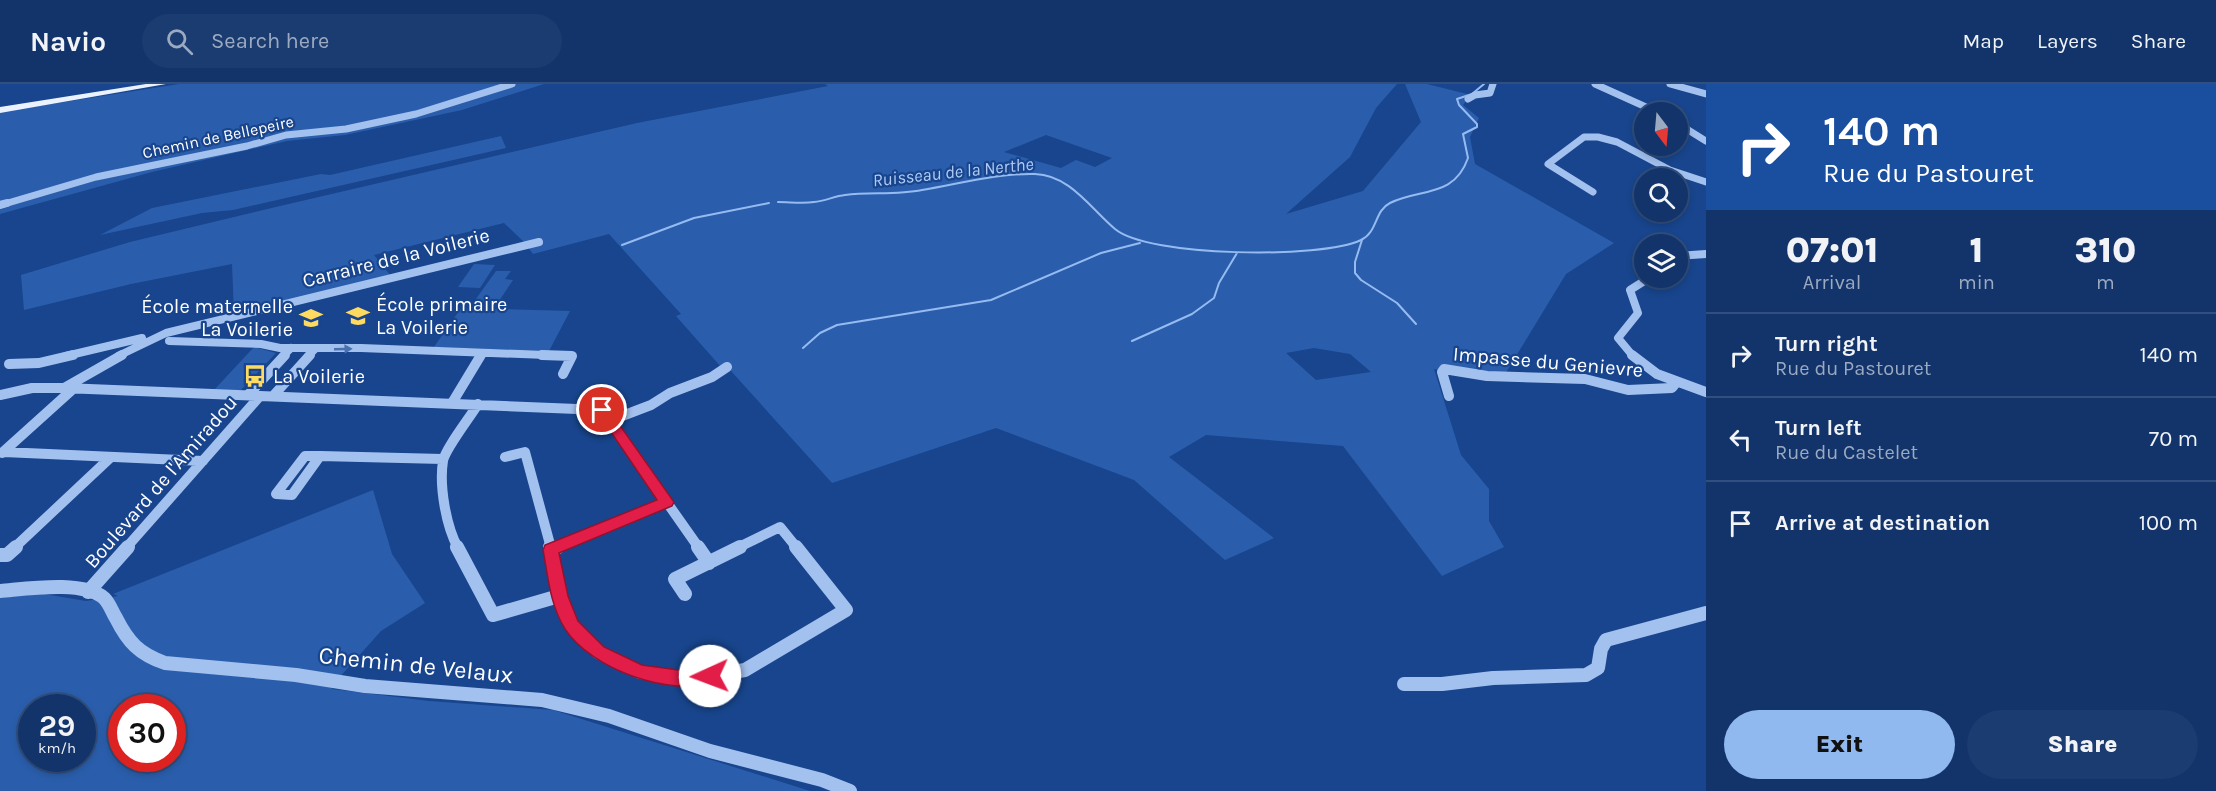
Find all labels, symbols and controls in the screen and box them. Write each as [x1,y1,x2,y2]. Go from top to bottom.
search box [142,14,562,68]
text: Navio [30,25,106,58]
icon: search [163,25,196,58]
text: Search here [211,28,329,54]
text: Map [1962,29,2004,53]
text: Layers [2037,29,2098,53]
text: Share [2131,29,2186,53]
north arrow [1634,102,1688,156]
map controls [1634,102,1688,288]
text: 140 m [1823,106,1940,156]
icon: right [1724,108,1802,186]
street label: Chemin de Bellepeire [141,112,295,162]
water label: Ruisseau de la Nerthe [871,153,1035,191]
text: Rue du Pastouret [1823,157,2034,189]
button: search [1634,168,1688,222]
street label: Carraire de la Voilerie [300,224,492,292]
text: 07:01 [1786,229,1878,271]
text: 1 [1969,229,1983,271]
text: 310 [2075,229,2136,271]
button: layers [1634,234,1688,288]
text: Arrival [1803,271,1861,294]
text: min [1958,271,1995,294]
text: m [2096,271,2115,294]
place label: École primaire La Voilerie [376,292,507,339]
place label: École maternelle La Voilerie [141,294,293,341]
school or university icon: École primaire La Voilerie [345,303,371,329]
school or university icon: École maternelle La Voilerie [298,305,324,331]
text: Turn right [1775,331,1878,357]
icon: right [1724,339,1757,372]
street label: Impasse du Genievre [1452,342,1644,382]
text: 140 m [2140,342,2198,368]
one-way arrow [334,344,353,353]
text: Rue du Pastouret [1775,357,1931,380]
bus stop icon: La Voilerie [242,363,268,389]
place label: La Voilerie [273,365,365,388]
pin [576,384,627,435]
street label: Boulevard de l'Amiradou [80,391,242,573]
icon: arrive [585,393,618,426]
text: Turn left [1775,415,1862,441]
icon: left [1724,423,1757,456]
text: 70 m [2149,426,2198,452]
text: Rue du Castelet [1775,441,1918,464]
icon: arrive [1724,507,1757,540]
text: Arrive at destination [1775,510,1990,536]
text: 100 m [2139,510,2198,536]
street label: Chemin de Velaux [317,641,515,689]
position arrow [678,644,742,708]
speed limit sign: 30 [108,694,186,772]
text: 29 [39,708,75,744]
button: Exit [1724,710,1955,779]
button: Share [1967,710,2198,779]
text: km/h [38,739,76,757]

